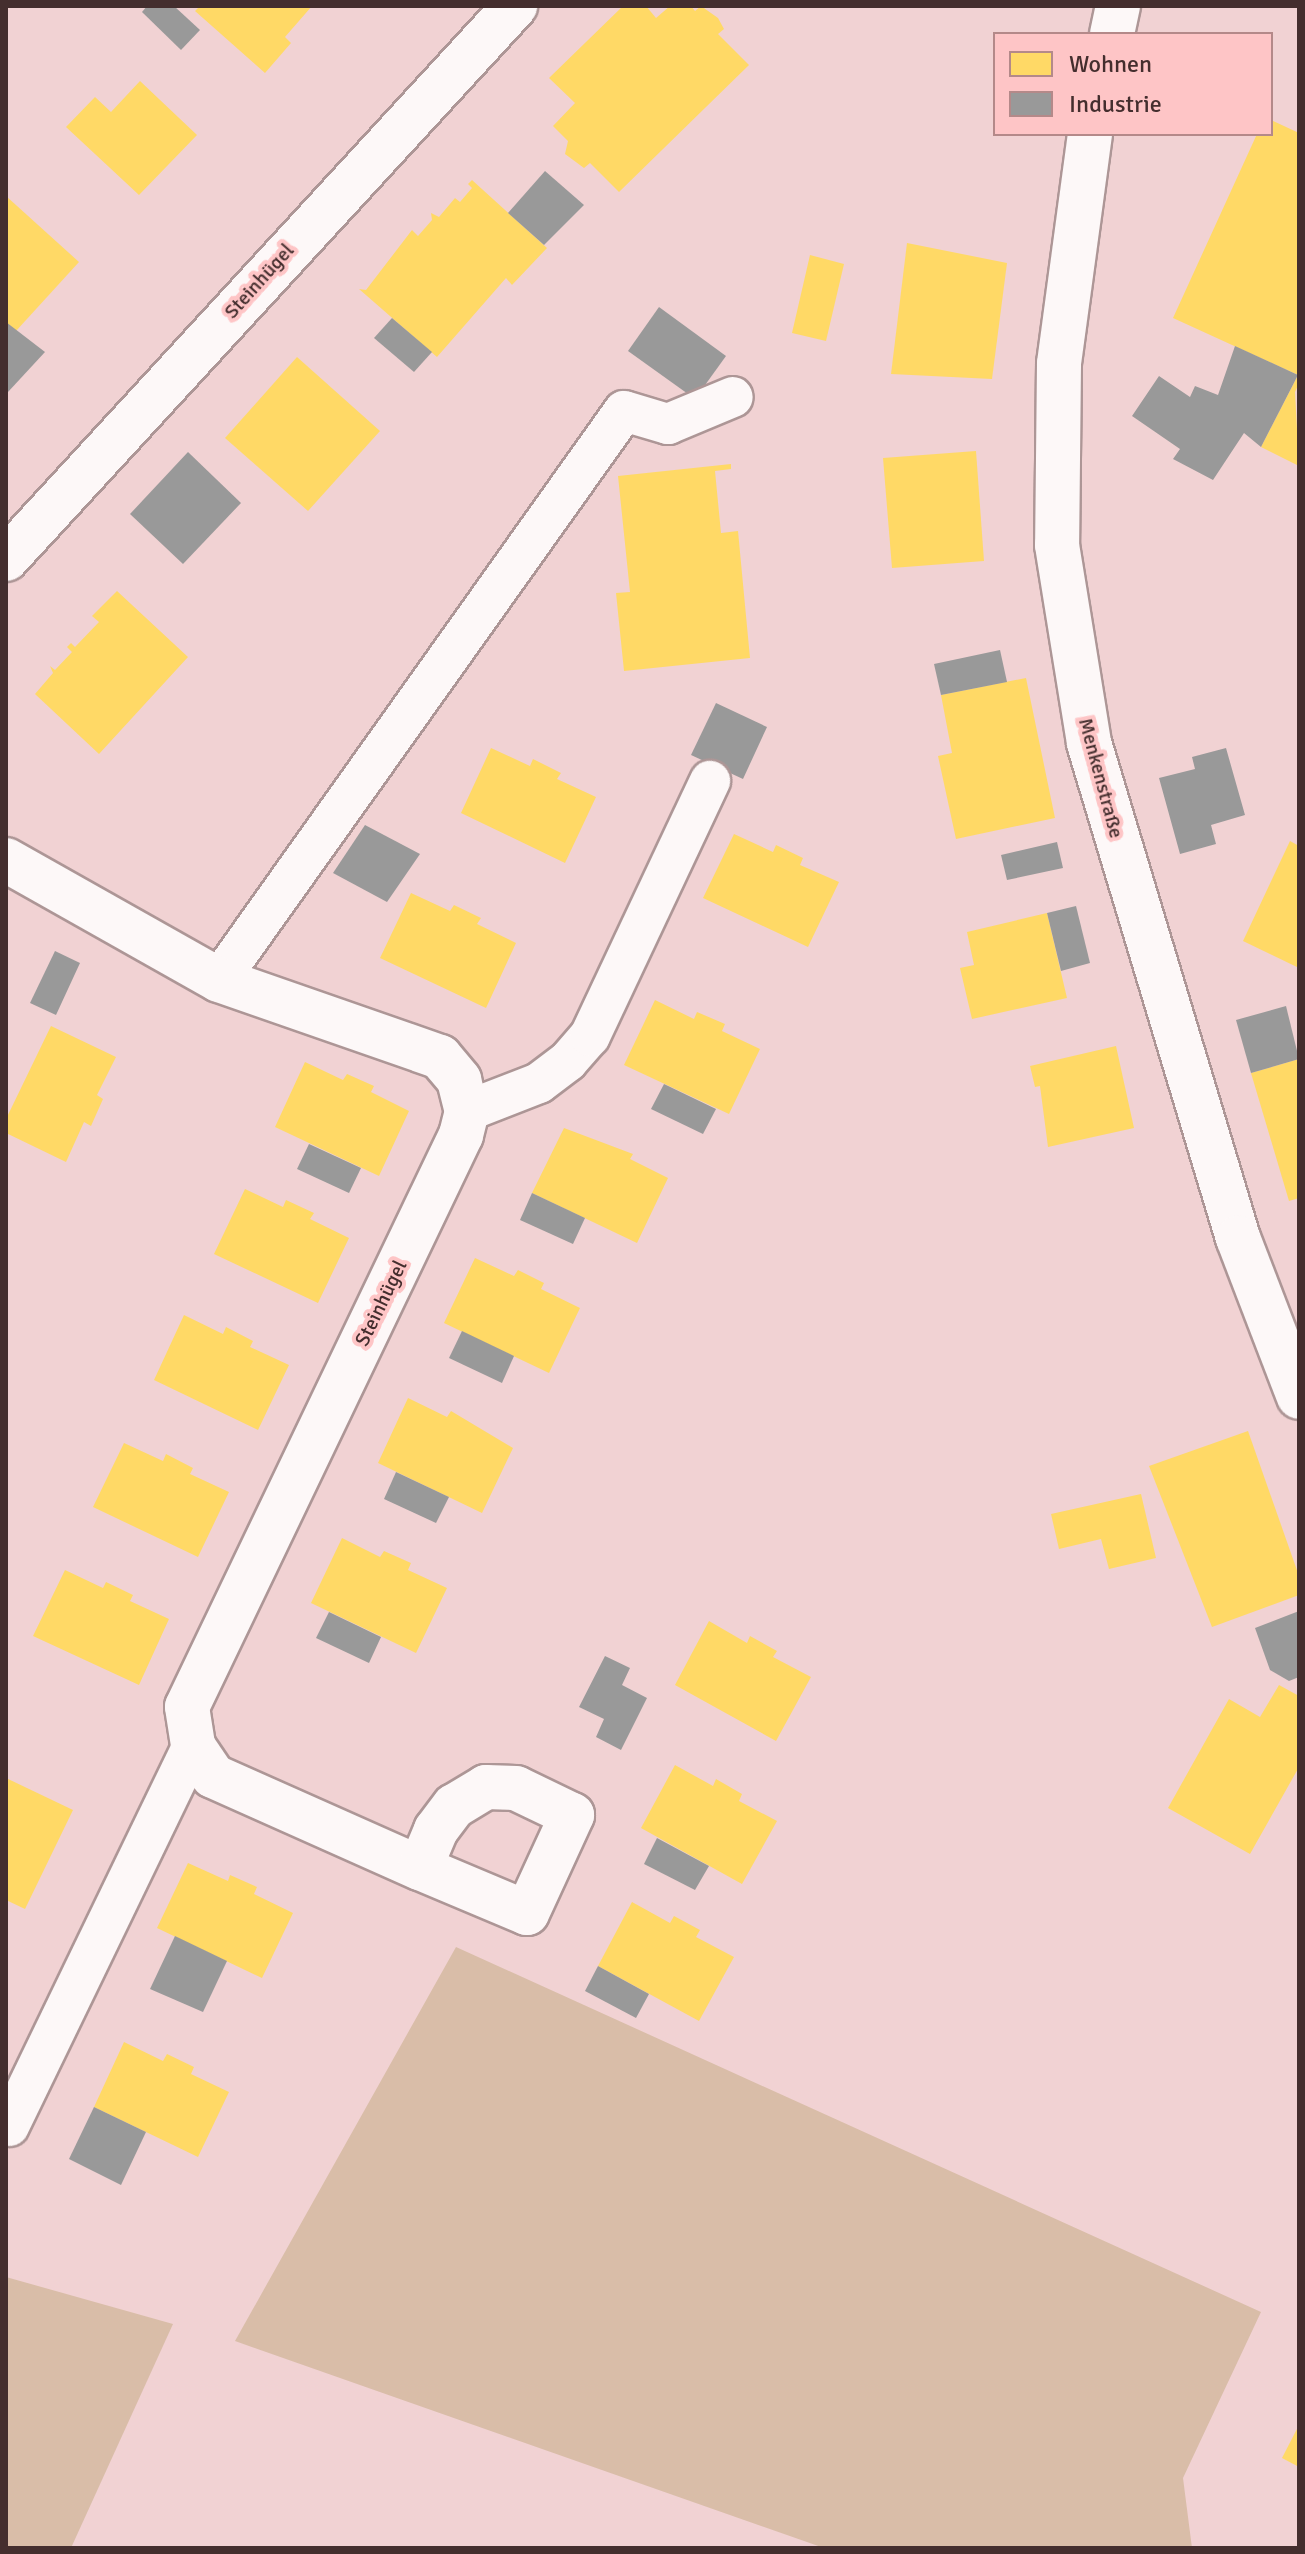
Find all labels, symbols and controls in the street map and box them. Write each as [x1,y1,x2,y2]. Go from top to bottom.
legend [993,32,1273,136]
text: Wohnen [1069,49,1152,79]
text: Industrie [1069,89,1162,119]
street label: Steinhügel [219,239,299,323]
street label: Menkenstraße [1073,715,1129,841]
street label: Steinhügel [350,1256,412,1350]

